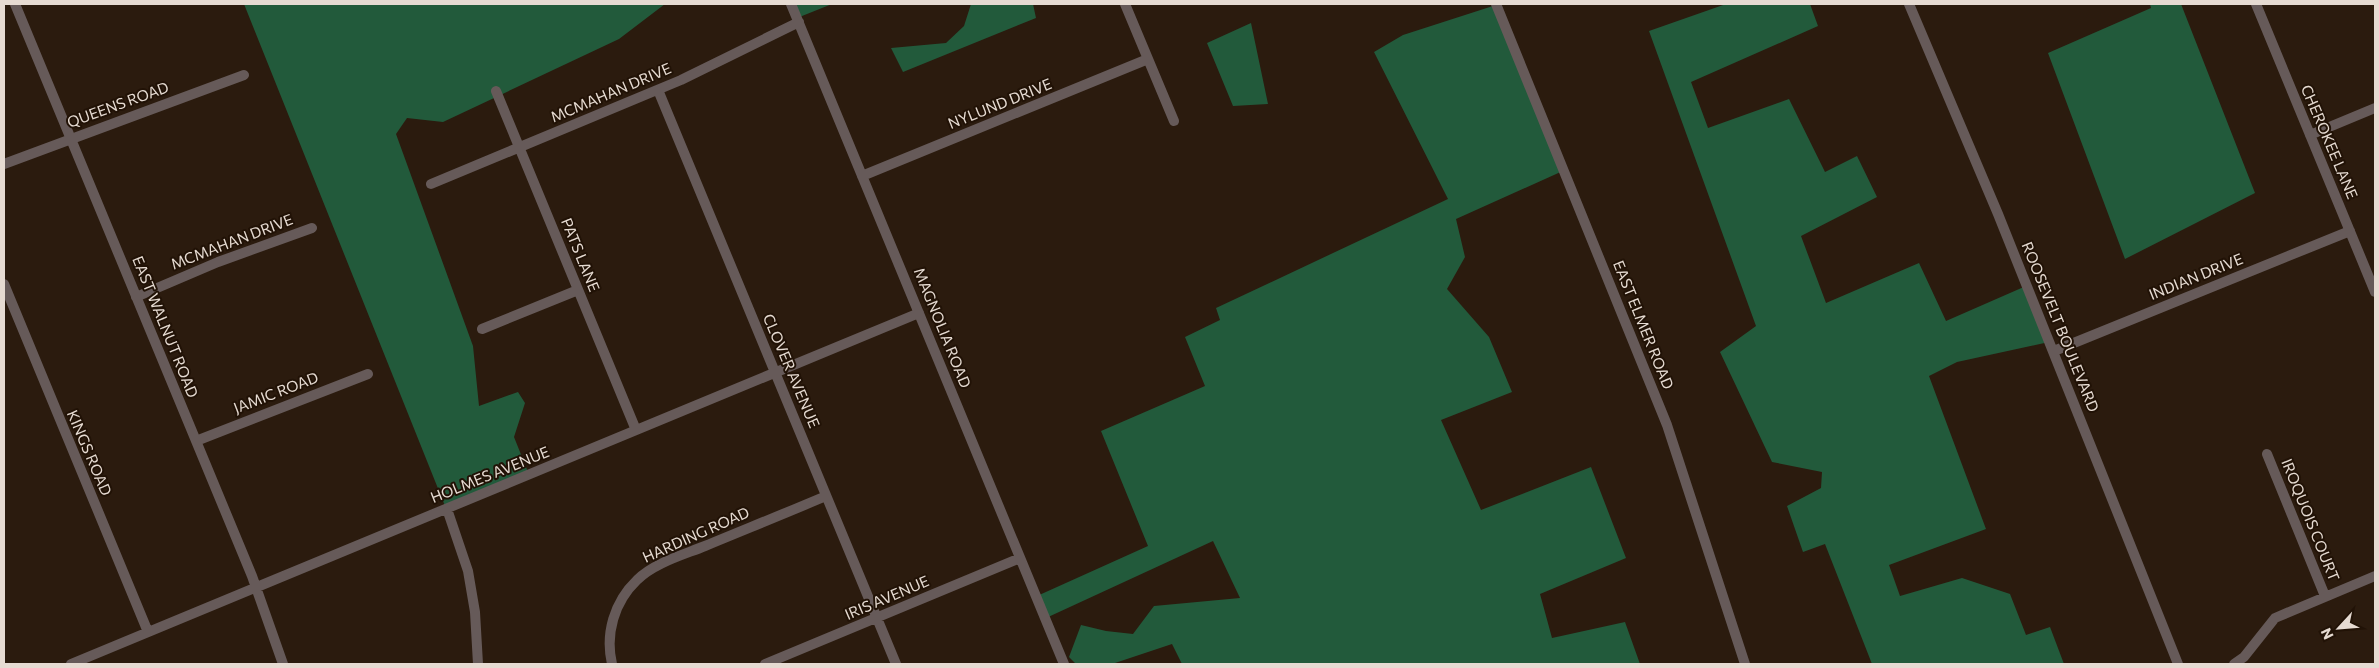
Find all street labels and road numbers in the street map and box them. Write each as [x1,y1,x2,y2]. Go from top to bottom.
street label: MCMAHAN DRIVE [548,58,674,126]
street label: NYLUND DRIVE [945,74,1054,132]
street label: QUEENS ROAD [64,77,171,131]
street label: CHEROKEE LANE [2298,82,2362,202]
street label: MCMAHAN DRIVE [168,209,295,273]
street label: PATS LANE [558,215,604,294]
street label: ROOSEVELT BOULEVARD [2019,239,2103,414]
street label: INDIAN DRIVE [2146,249,2245,303]
street label: EAST WALNUT ROAD [129,253,203,400]
street label: EAST ELMER ROAD [1610,258,1678,392]
street label: MAGNOLIA ROAD [911,265,975,390]
street label: CLOVER AVENUE [760,311,824,430]
street label: JAMIC ROAD [231,368,321,416]
street label: KINGS ROAD [64,407,116,498]
street label: HOLMES AVENUE [428,442,552,506]
street label: IROQUOIS COURT [2278,456,2344,584]
street label: HARDING ROAD [639,502,752,566]
street label: IRIS AVENUE [842,571,932,623]

